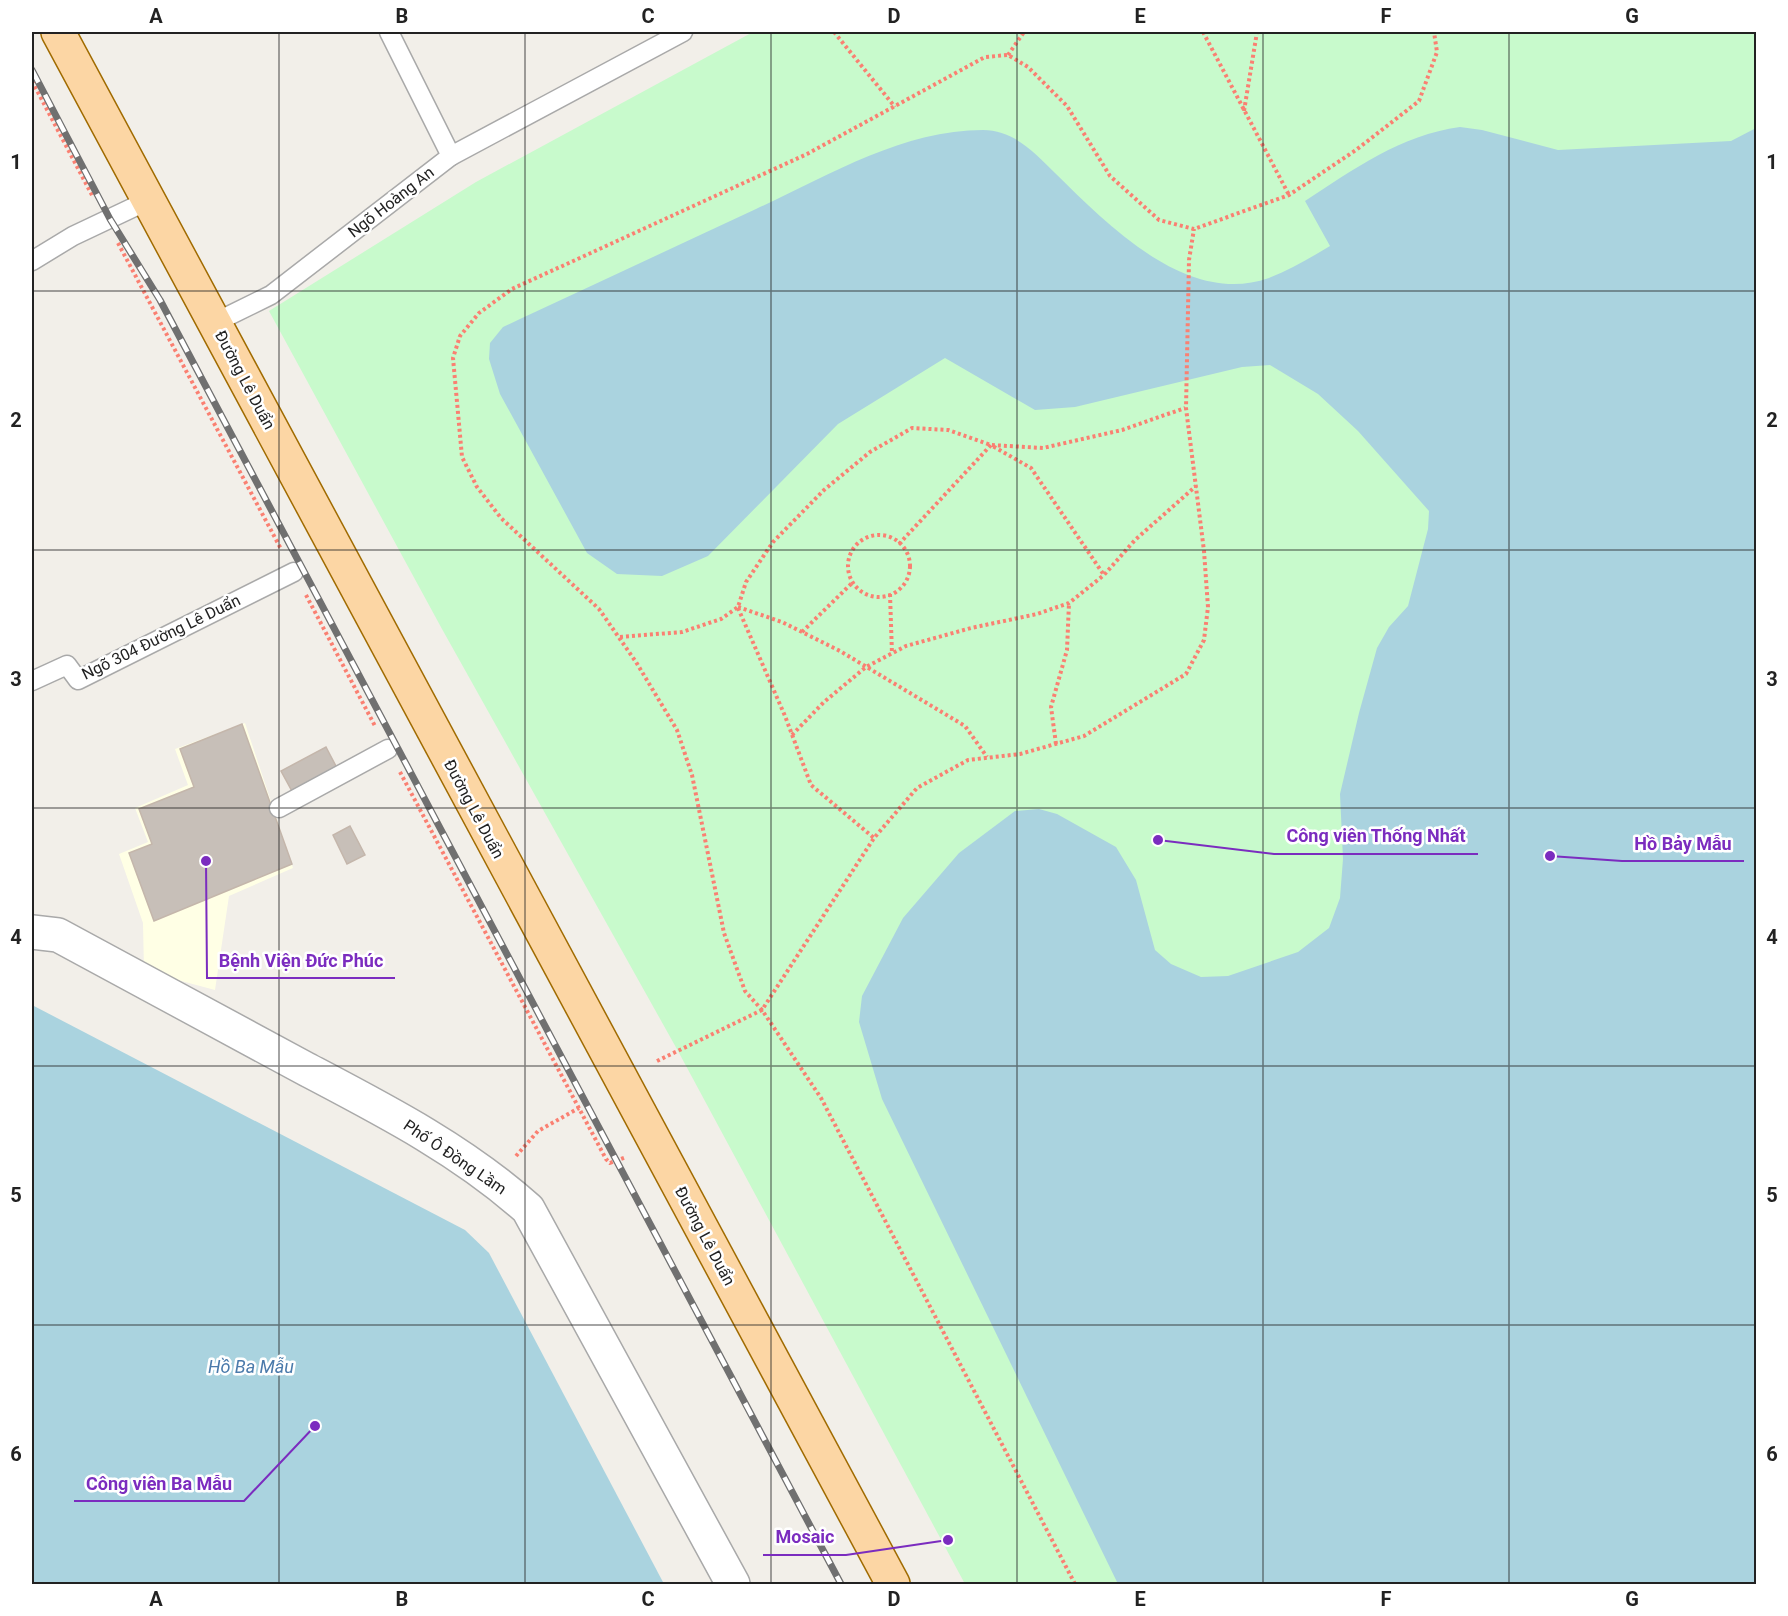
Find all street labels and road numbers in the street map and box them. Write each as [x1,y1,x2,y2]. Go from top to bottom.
street label: Ngõ Hoàng An [344,163,438,241]
street label: Đường Lê Duẩn [211,327,279,433]
street label: Ngõ 304 Đường Lê Duẩn [79,590,243,684]
street label: Đường Lê Duẩn [440,756,508,862]
street label: Phố Ô Đồng Lầm [400,1115,511,1198]
street label: Đường Lê Duẩn [671,1183,739,1289]

